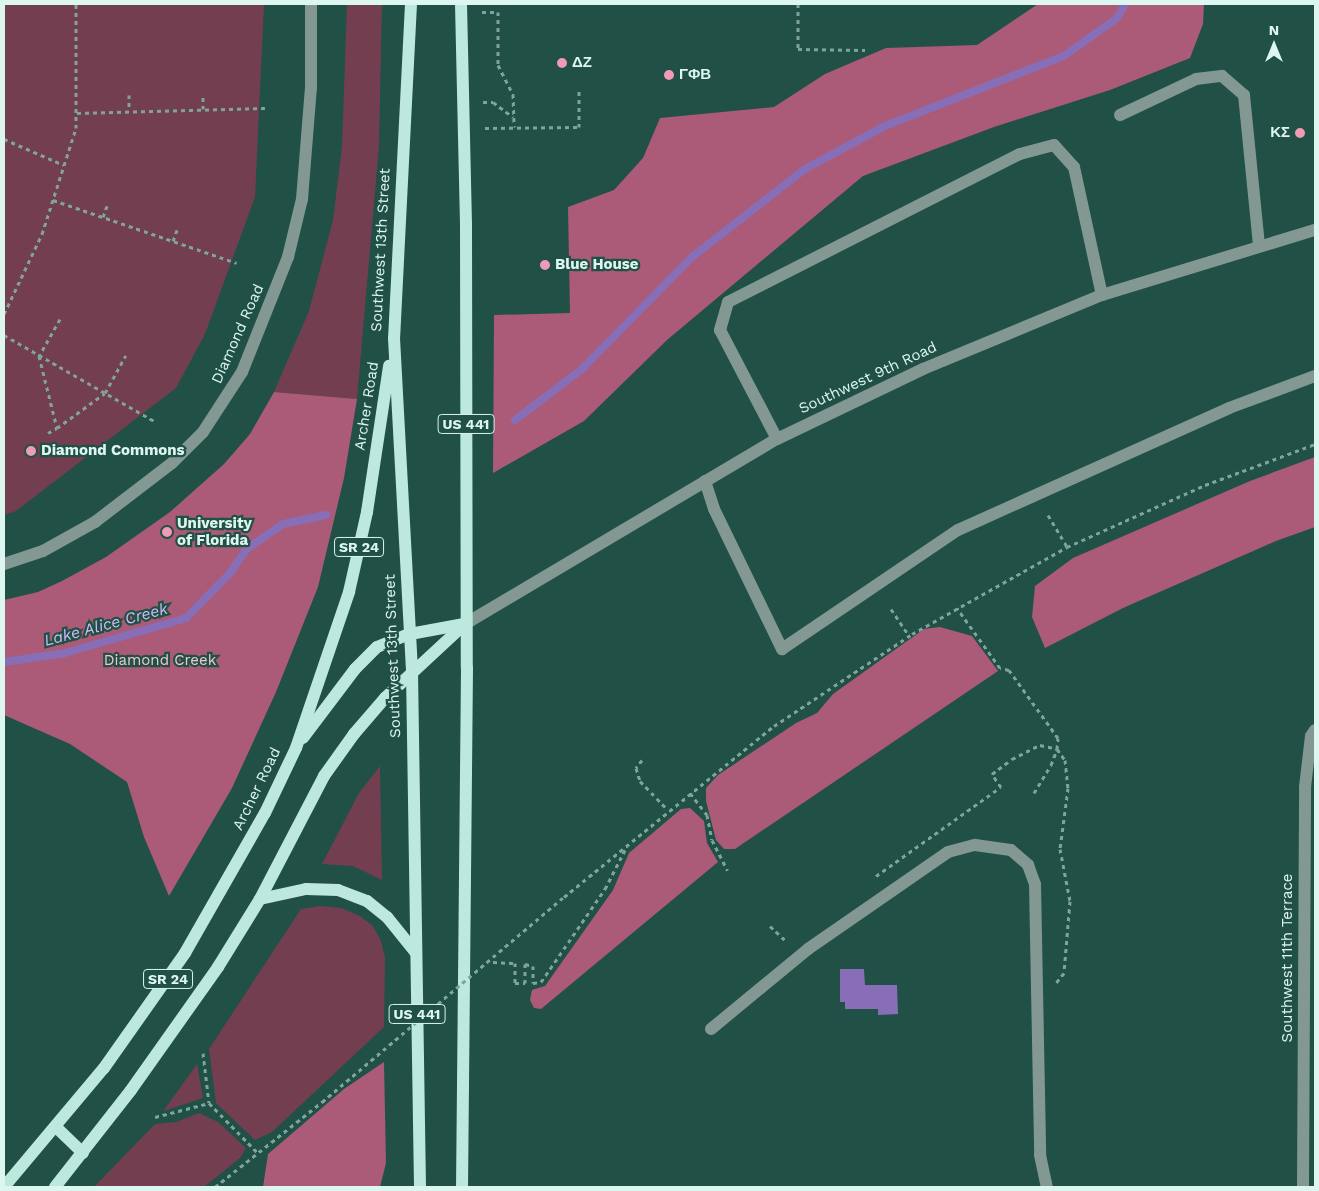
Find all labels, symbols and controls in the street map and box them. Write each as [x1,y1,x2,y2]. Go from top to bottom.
north arrow [1249,20,1299,70]
text: N [1269,22,1279,38]
place label: ΔΖ [572,54,592,72]
marker: ΔΖ [556,57,568,69]
place label: ΓΦΒ [679,66,711,84]
marker: ΓΦΒ [663,69,675,81]
place label: ΚΣ [1270,124,1290,142]
marker: ΚΣ [1294,127,1306,139]
street label: Southwest 13th Street [368,168,394,332]
place label: Blue House [555,256,638,274]
marker: Blue House [539,259,551,271]
street label: Diamond Road [208,281,268,387]
street label: Southwest 9th Road [796,338,940,418]
street label: Archer Road [351,360,383,452]
road number: US 441 [437,412,495,436]
place label: Diamond Commons [41,442,185,460]
marker: Diamond Commons [25,445,37,457]
place label: University of Florida [177,514,252,549]
marker: University of Florida [161,526,173,538]
road number: SR 24 [334,536,384,558]
street label: Southwest 13th Street [381,574,405,738]
water label: Lake Alice Creek [42,599,170,651]
park label: Diamond Creek [104,652,216,670]
street label: Archer Road [229,745,285,833]
street label: Southwest 11th Terrace [1279,873,1297,1043]
road number: SR 24 [143,968,193,991]
road number: US 441 [388,1002,446,1026]

